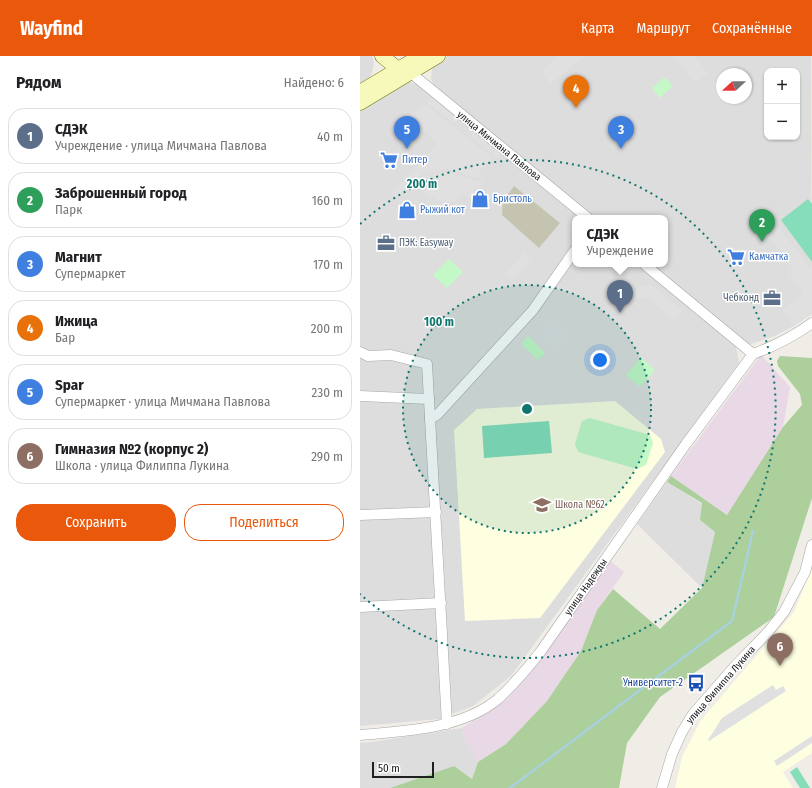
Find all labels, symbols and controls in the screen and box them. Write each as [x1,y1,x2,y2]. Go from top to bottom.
text: Wayfind [20,17,83,40]
text: Карта [581,20,614,37]
text: Маршрут [636,20,690,37]
text: Сохранённые [712,20,792,37]
north arrow [716,68,752,104]
map controls [764,68,800,140]
button: + [764,68,800,104]
text: Рядом [16,72,61,93]
text: Найдено: 6 [284,75,344,90]
pin: 4 [563,75,589,108]
button: − [764,104,800,140]
street label: улица Мичмана Павлова [455,108,543,184]
pin: 5 [394,116,420,149]
pin: 3 [608,116,634,149]
text: СДЭК [55,120,88,138]
text: 1 [27,129,33,144]
text: 40 m [317,129,343,144]
text: Учреждение · улица Мичмана Павлова [55,138,267,153]
supermarket icon: Питер [379,150,399,170]
place label: Питер [402,154,427,166]
text: 200 m [406,177,437,191]
text: Заброшенный город [55,184,187,202]
shop icon: Бристоль [470,189,490,209]
text: 2 [27,193,33,208]
text: 160 m [312,193,343,208]
place label: Бристоль [493,193,532,205]
shop icon: Рыжий кот [397,200,417,220]
text: Парк [55,202,82,217]
place label: Рыжий кот [420,204,466,216]
pin: 2 [749,209,775,242]
popup [572,215,668,267]
text: СДЭК [586,225,619,243]
office icon: ПЭК: Easyway [376,233,396,253]
place label: ПЭК: Easyway [399,237,454,249]
text: Учреждение [586,243,654,258]
supermarket icon: Камчатка [726,247,746,267]
text: Магнит [55,248,102,266]
place label: Камчатка [749,251,788,263]
text: 3 [27,257,33,272]
text: 170 m [313,257,343,272]
text: Супермаркет [55,266,126,281]
pin: 1 [607,280,633,313]
office icon: Чебконд [762,288,782,308]
place label: Чебконд [723,292,759,304]
text: Ижица [55,312,98,330]
text: 100 m [424,315,454,329]
text: 4 [27,321,33,336]
text: 200 m [311,321,343,336]
text: Бар [55,330,75,345]
your location [590,350,610,370]
text: Spar [55,376,84,394]
text: 5 [27,385,33,400]
text: 230 m [312,385,343,400]
text: Супермаркет · улица Мичмана Павлова [55,394,270,409]
centre of rings [520,402,534,416]
text: Гимназия №2 (корпус 2) [55,440,208,458]
text: 6 [27,449,33,464]
text: 290 m [311,449,343,464]
text: Школа · улица Филиппа Лукина [55,458,229,473]
school or university icon: Школа №62 [532,495,552,515]
place label: Школа №62 [555,499,605,511]
button: Сохранить [16,504,176,541]
button: Поделиться [184,504,344,541]
street label: улица Надежды [562,556,610,618]
pin: 6 [767,633,793,666]
street label: улица Филиппа Лукина [684,644,758,726]
bus stop icon: Университет-2 [686,673,706,693]
place label: Университет-2 [622,677,684,689]
scale bar [372,760,434,779]
text: 50 m [378,762,400,775]

